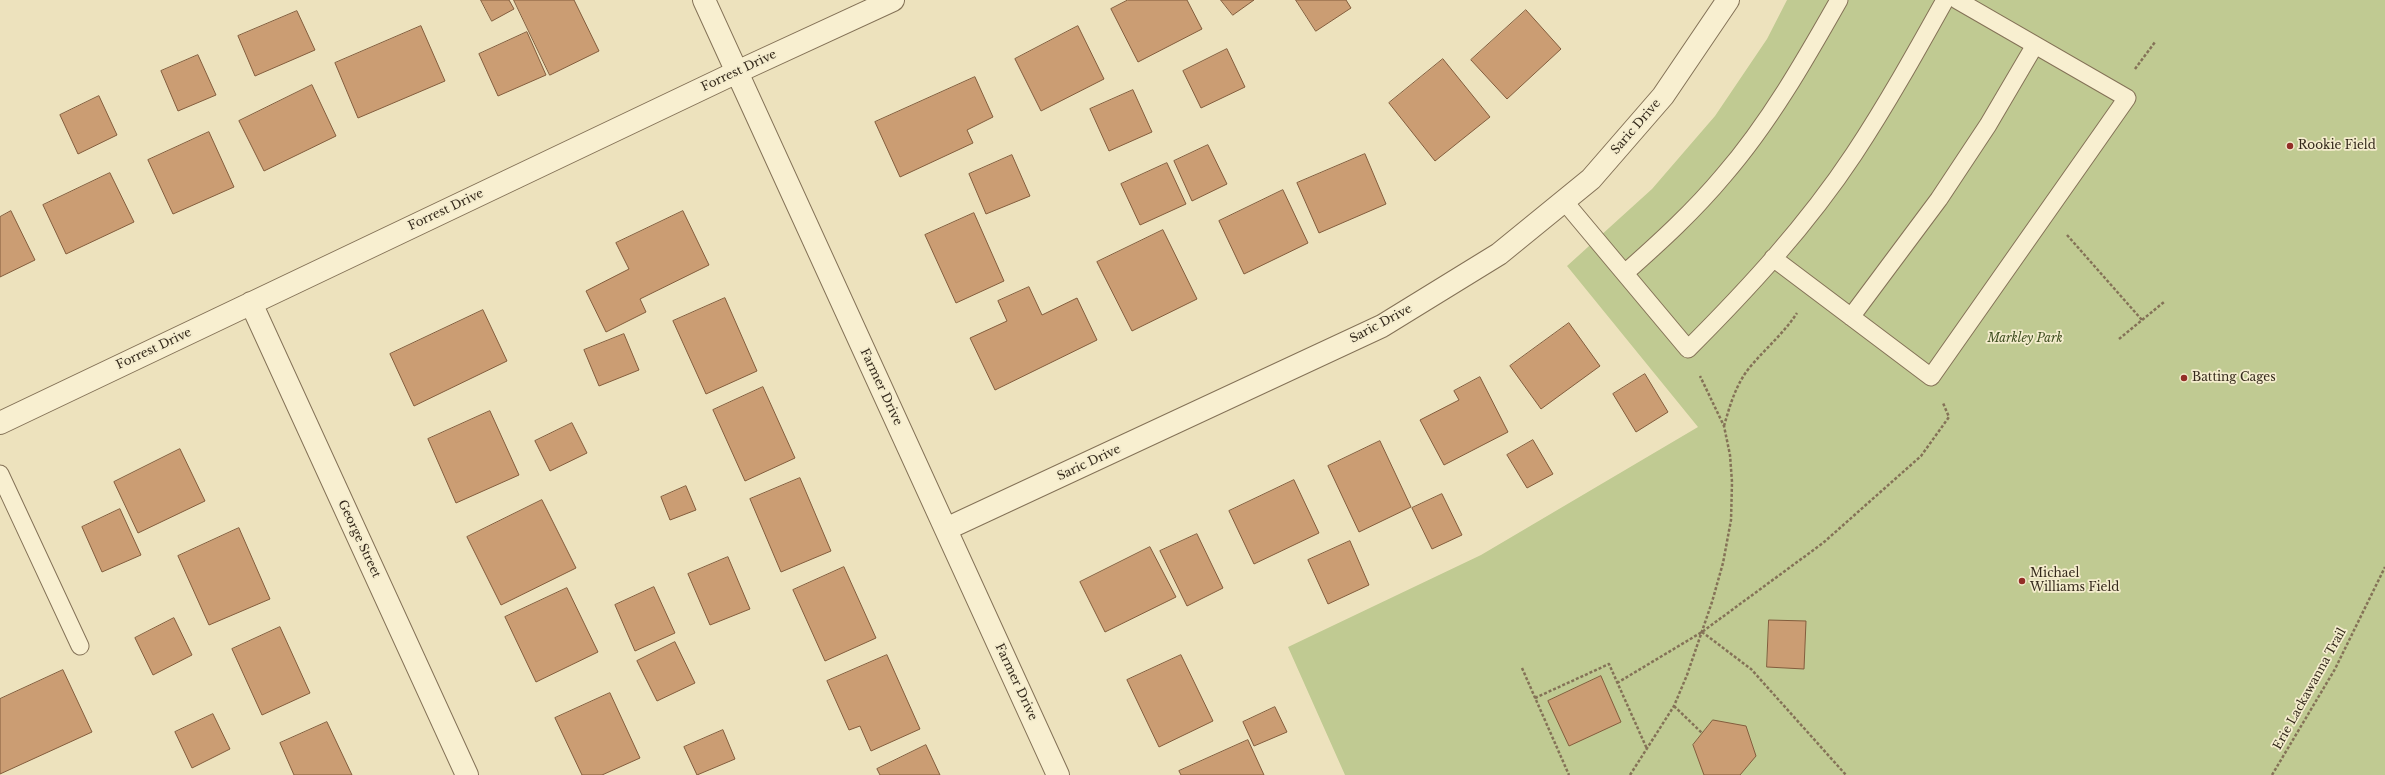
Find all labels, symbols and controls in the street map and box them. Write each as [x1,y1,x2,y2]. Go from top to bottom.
street label: Forrest Drive [699,47,779,95]
street label: Saric Drive [1608,96,1664,158]
place label: Rookie Field [2298,139,2376,153]
marker: Rookie Field [2285,141,2295,151]
street label: Forrest Drive [406,186,486,234]
street label: Saric Drive [1347,302,1415,346]
street label: Forrest Drive [114,325,194,373]
park label: Markley Park [1987,332,2063,346]
street label: Farmer Drive [857,346,905,428]
place label: Batting Cages [2192,371,2276,385]
marker: Batting Cages [2179,373,2189,383]
street label: Saric Drive [1055,442,1123,484]
street label: George Street [335,498,383,580]
place label: Michael Williams Field [2030,567,2119,595]
marker: Michael Williams Field [2017,576,2027,586]
street label: Erie Lackawanna Trail [2271,626,2349,752]
street label: Farmer Drive [992,641,1040,723]

